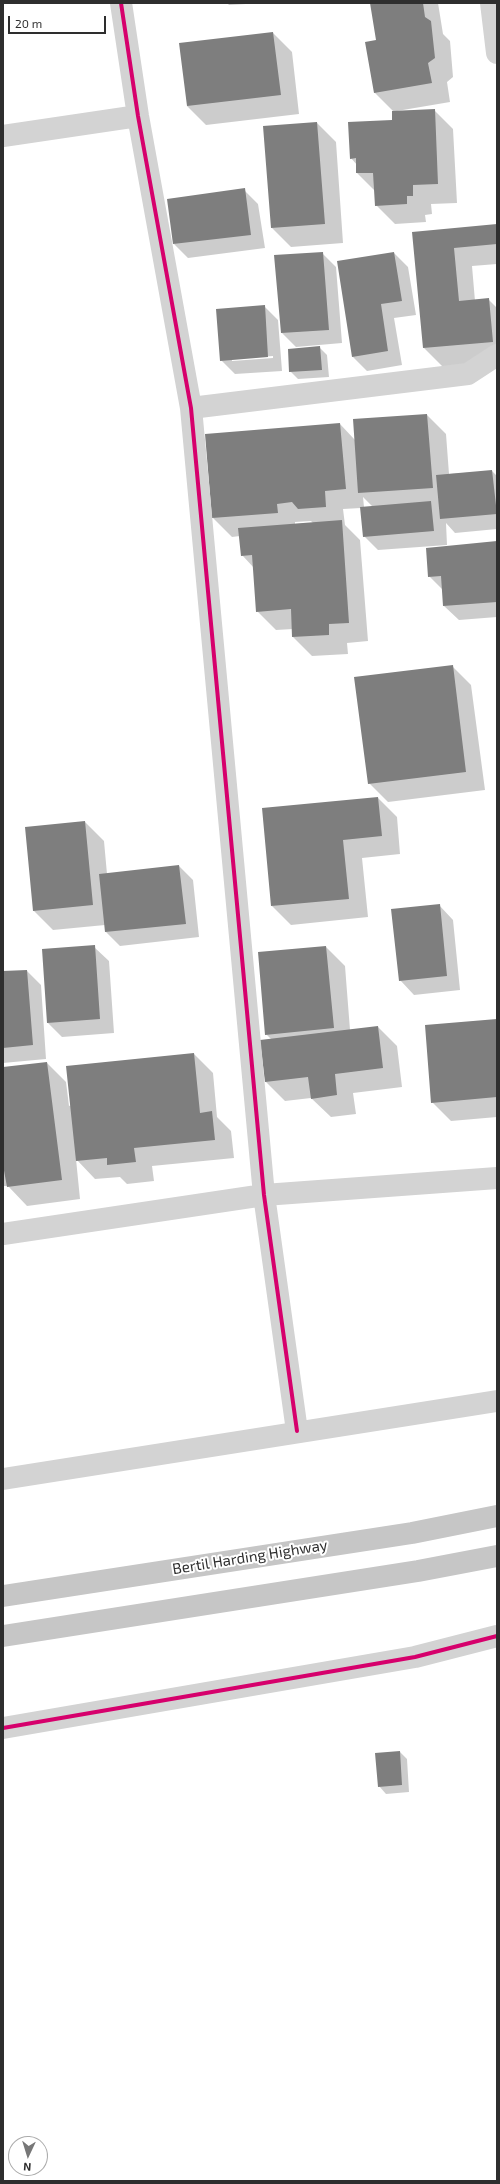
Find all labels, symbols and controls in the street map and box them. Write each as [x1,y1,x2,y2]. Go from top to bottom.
scale bar [10,8,108,34]
text: 20 m [15,16,42,30]
street label: Bertil Harding Highway [171,1536,329,1578]
north arrow [8,2136,48,2176]
text: N [23,2161,32,2174]

